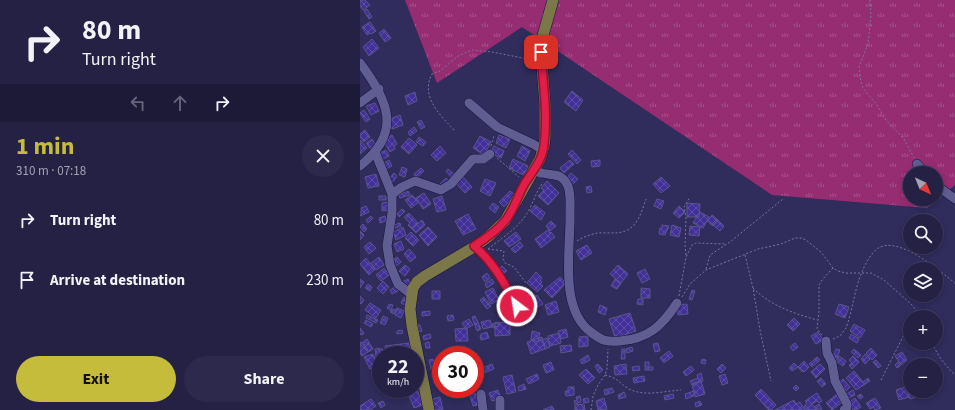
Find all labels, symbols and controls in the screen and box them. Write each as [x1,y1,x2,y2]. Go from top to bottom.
text: 80 m [82,10,141,50]
icon: right [16,16,68,68]
pin [524,35,558,69]
icon: arrive [530,41,552,63]
text: Turn right [82,47,156,72]
icon: left [127,92,149,114]
icon: ahead [169,92,191,114]
icon: right [211,92,233,114]
text: 1 min [16,129,74,164]
button: close [302,135,344,177]
text: 310 m · 07:18 [16,162,86,180]
north arrow [903,166,943,206]
map controls [903,166,943,398]
icon: right [16,209,38,231]
text: Turn right [50,210,116,231]
text: 80 m [314,210,344,231]
button: search [903,214,943,254]
button: layers [903,262,943,302]
icon: arrive [16,269,38,291]
text: Arrive at destination [50,270,185,291]
text: 230 m [306,270,344,291]
position arrow [496,285,538,327]
button: + [903,310,943,350]
speed limit sign: 30 [432,346,484,398]
text: 22 [387,353,409,381]
button: Exit [16,356,176,402]
button: Share [184,356,344,402]
button: − [903,358,943,398]
text: km/h [387,375,409,389]

